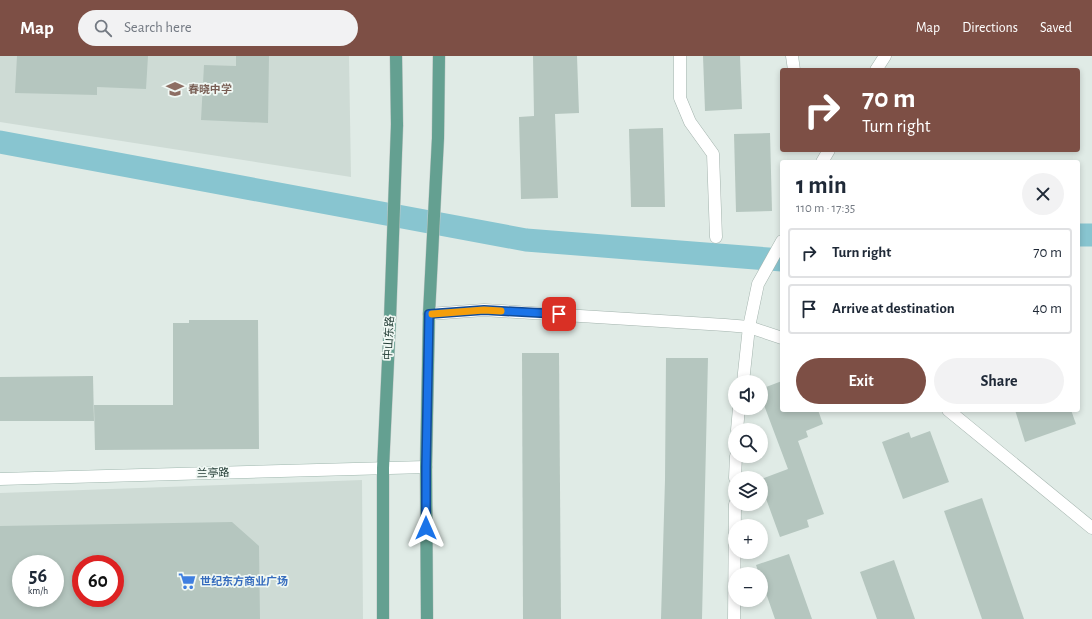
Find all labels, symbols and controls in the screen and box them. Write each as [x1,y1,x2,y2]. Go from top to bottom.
search box [78,10,358,46]
icon: search [92,17,114,39]
text: Map [20,19,54,38]
text: Search here [124,20,192,35]
text: Map [916,21,940,35]
text: Directions [962,21,1018,35]
text: Saved [1040,21,1072,35]
school or university icon: 春晓中学 [165,79,185,99]
place label: 春晓中学 [188,83,232,95]
icon: right [796,84,848,136]
text: 70 m [862,85,916,113]
text: Turn right [862,118,931,136]
button: close [1022,173,1064,215]
text: 1 min [796,174,847,198]
text: 110 m · 17:35 [796,202,855,215]
icon: right [798,242,820,264]
text: Turn right [832,245,891,260]
text: 70 m [1033,245,1062,260]
pin [542,297,576,331]
icon: arrive [798,298,820,320]
text: Arrive at destination [832,301,955,316]
text: 40 m [1032,301,1062,316]
icon: arrive [548,303,570,325]
street label: 中山东路 [381,316,396,360]
button: Exit [796,358,926,404]
button: Share [934,358,1064,404]
map controls [728,375,768,607]
button: sound [728,375,768,415]
button: search [728,423,768,463]
street label: 兰亭路 [196,466,230,479]
button: layers [728,471,768,511]
position arrow [405,507,447,549]
button: + [728,519,768,559]
speed limit sign: 60 [72,555,124,607]
text: 56 [29,566,47,586]
button: − [728,567,768,607]
supermarket icon: 世纪东方商业广场 [177,571,197,591]
place label: 世纪东方商业广场 [200,575,288,587]
text: km/h [28,586,48,596]

